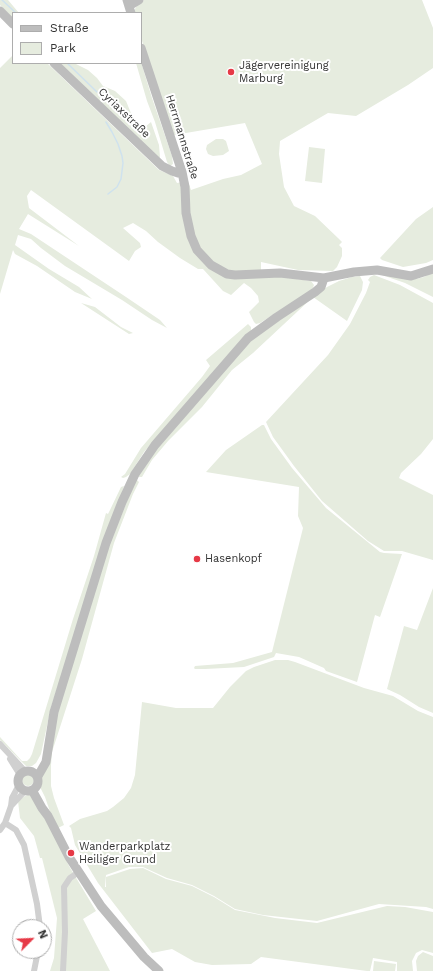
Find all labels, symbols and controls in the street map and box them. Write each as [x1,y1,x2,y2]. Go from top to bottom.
legend [12,12,142,64]
text: Straße [50,21,89,35]
text: Park [50,41,76,55]
place label: Jägervereinigung Marburg [239,59,329,85]
marker: Jägervereinigung Marburg [226,67,236,77]
street label: Cyriaxstraße [95,85,153,141]
street label: Herrmannstraße [163,93,201,181]
place label: Hasenkopf [205,552,262,566]
marker: Hasenkopf [192,554,202,564]
place label: Wanderparkplatz Heiliger Grund [79,840,170,866]
marker: Wanderparkplatz Heiliger Grund [66,848,76,858]
north arrow [12,919,52,959]
text: N [35,928,50,941]

